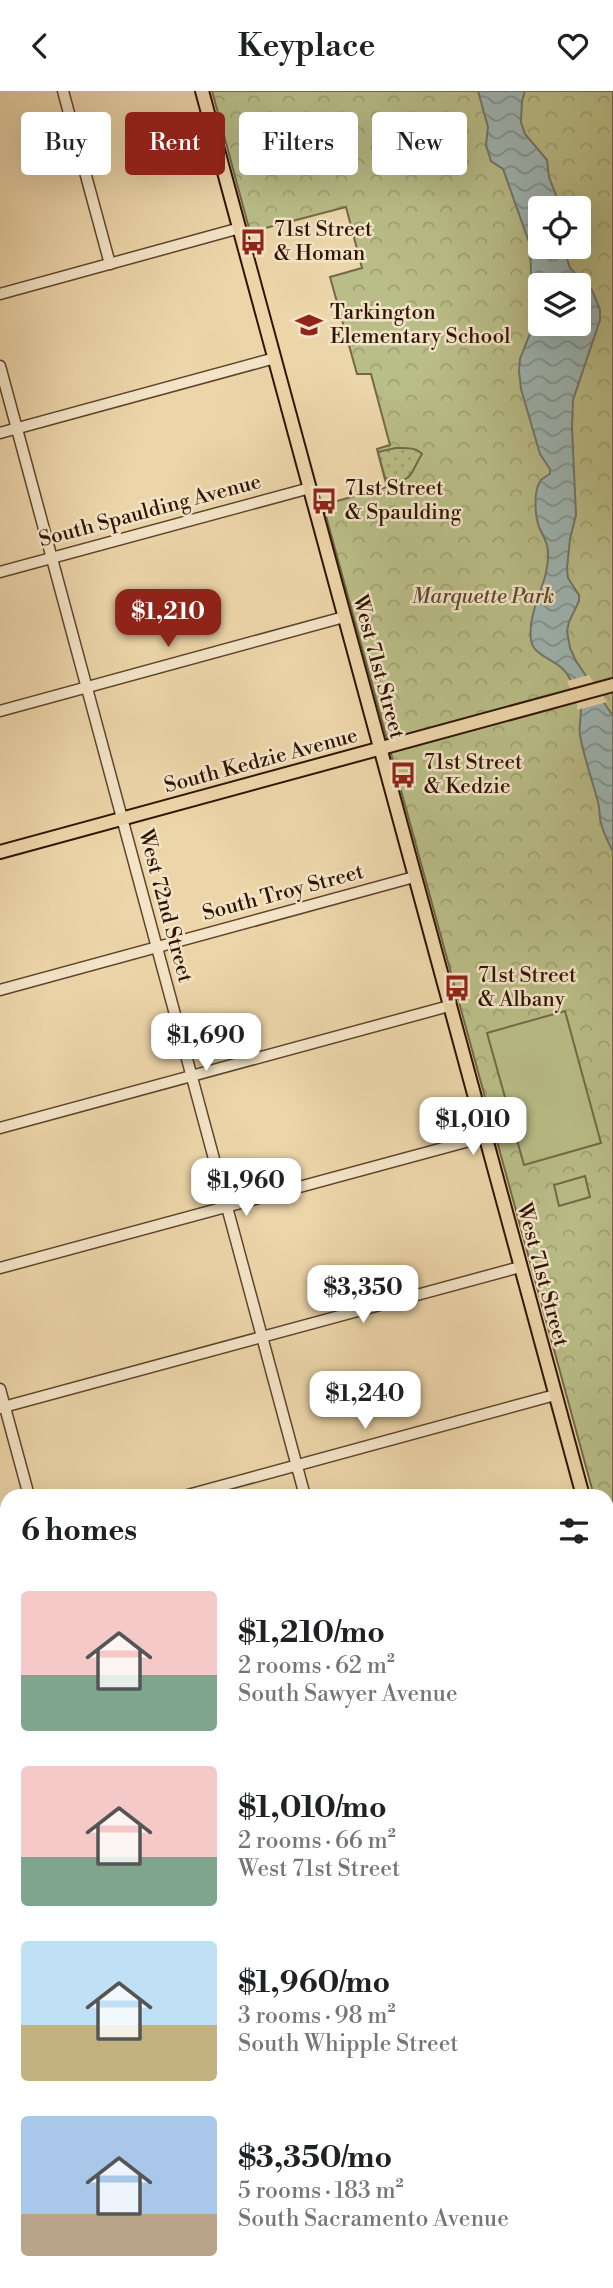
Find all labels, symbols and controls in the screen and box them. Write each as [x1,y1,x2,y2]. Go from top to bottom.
text: Keyplace [238,26,375,66]
icon: back [21,27,59,65]
icon: heart [554,27,592,65]
chip: Buy [21,112,111,175]
chip: Rent [125,112,225,175]
chip: Filters [239,112,358,175]
chip: New [372,112,467,175]
map controls [528,196,591,336]
button: locate [528,196,591,259]
place label: 71st Street & Homan [274,217,373,267]
bus stop icon: 71st Street & Homan [238,227,268,257]
button: layers [528,273,591,336]
place label: Tarkington Elementary School [330,300,510,350]
school or university icon: Tarkington Elementary School [294,310,324,340]
street label: South Spaulding Avenue [36,469,264,553]
place label: 71st Street & Spaulding [345,476,462,526]
bus stop icon: 71st Street & Spaulding [309,486,339,516]
park label: Marquette Park [412,584,554,610]
pin: $1,210 [111,589,225,649]
street label: West 71st Street [346,591,410,742]
text: $1,210 [131,598,205,626]
street label: South Kedzie Avenue [161,723,361,799]
place label: 71st Street & Kedzie [424,750,523,800]
bus stop icon: 71st Street & Kedzie [388,760,418,790]
street label: West 72nd Street [132,826,198,986]
street label: South Troy Street [199,859,367,927]
place label: 71st Street & Albany [478,963,577,1013]
bus stop icon: 71st Street & Albany [442,973,472,1003]
pin: $1,690 [149,1013,263,1073]
text: $1,690 [167,1022,245,1050]
pin: $1,010 [416,1097,530,1157]
text: $1,010 [435,1106,511,1134]
pin: $1,960 [189,1159,303,1218]
text: $1,960 [207,1167,285,1195]
street label: West 71st Street [510,1199,574,1350]
pin: $3,350 [306,1265,420,1325]
text: $3,350 [323,1274,403,1302]
pin: $1,240 [308,1371,422,1431]
text: $1,240 [326,1380,404,1408]
text: 6 homes [21,1512,137,1550]
icon: filters [555,1512,593,1550]
text: $1,210/mo [238,1614,385,1652]
icon: home [77,1619,161,1703]
text: 2 rooms · 62 m² [238,1652,395,1680]
text: South Sawyer Avenue [238,1680,458,1708]
text: $1,010/mo [238,1789,387,1827]
icon: home [77,1794,161,1878]
text: 2 rooms · 66 m² [238,1827,396,1855]
text: West 71st Street [238,1855,400,1883]
text: $1,960/mo [238,1964,390,2002]
icon: home [77,1969,161,2053]
text: 3 rooms · 98 m² [238,2002,395,2030]
text: South Whipple Street [238,2030,458,2058]
text: $3,350/mo [238,2139,392,2177]
icon: home [77,2144,161,2228]
text: 5 rooms · 183 m² [238,2177,404,2205]
text: South Sacramento Avenue [238,2205,509,2233]

